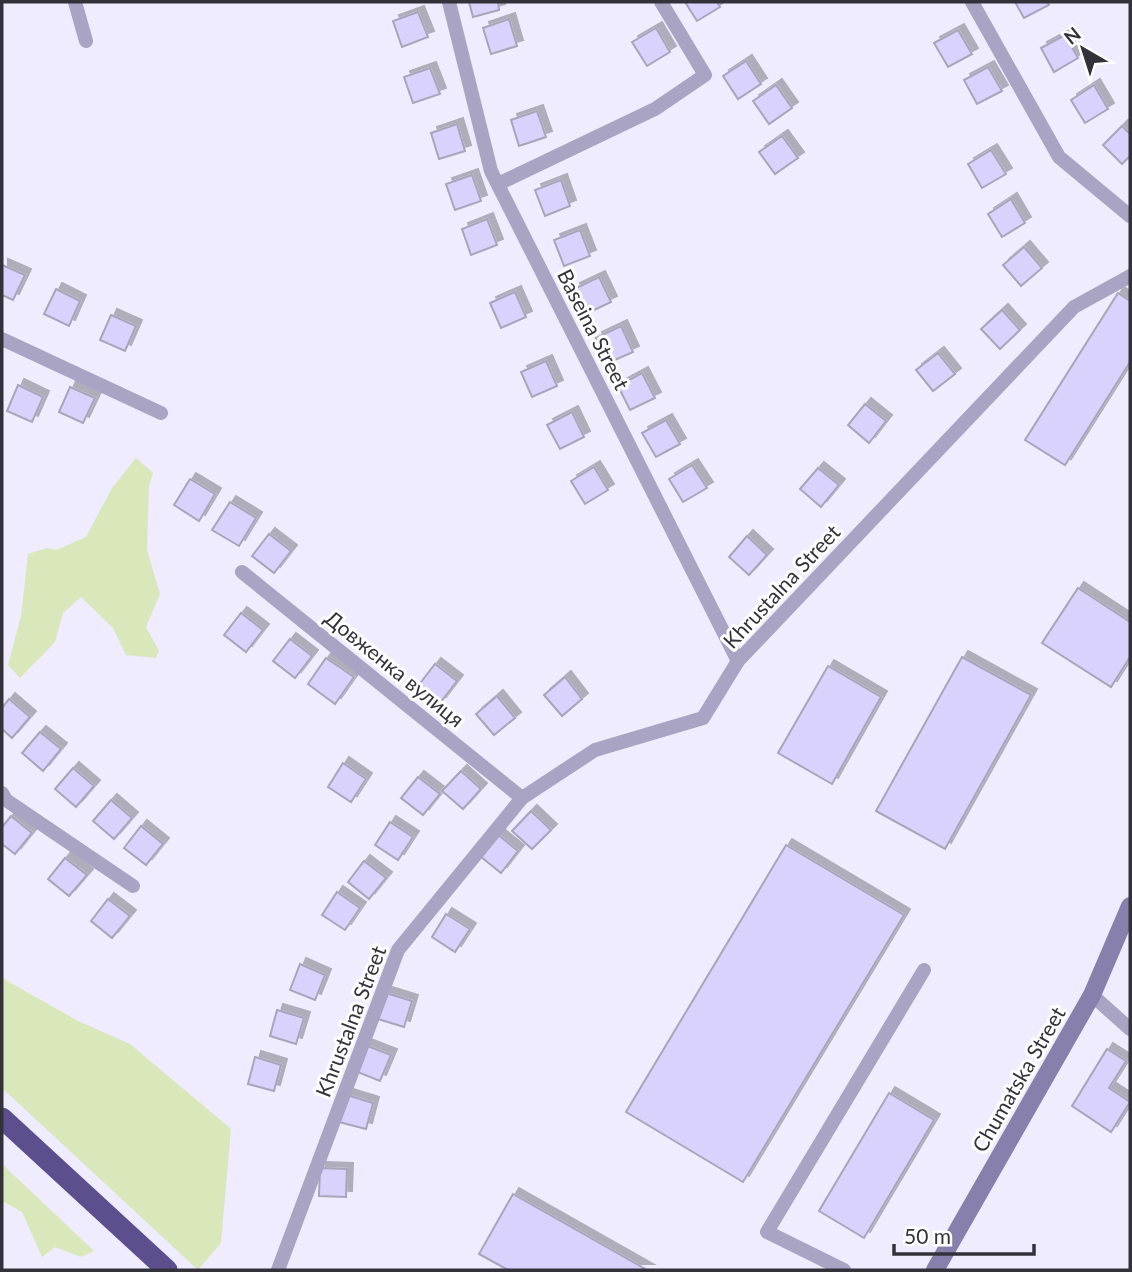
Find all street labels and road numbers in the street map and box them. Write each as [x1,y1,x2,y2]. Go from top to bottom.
street label: Baseina Street [553,265,635,394]
street label: Khrustalna Street [717,519,845,653]
street label: Довженка вулиця [321,604,469,732]
street label: Khrustalna Street [310,941,390,1100]
street label: Chumatska Street [966,1002,1070,1156]

